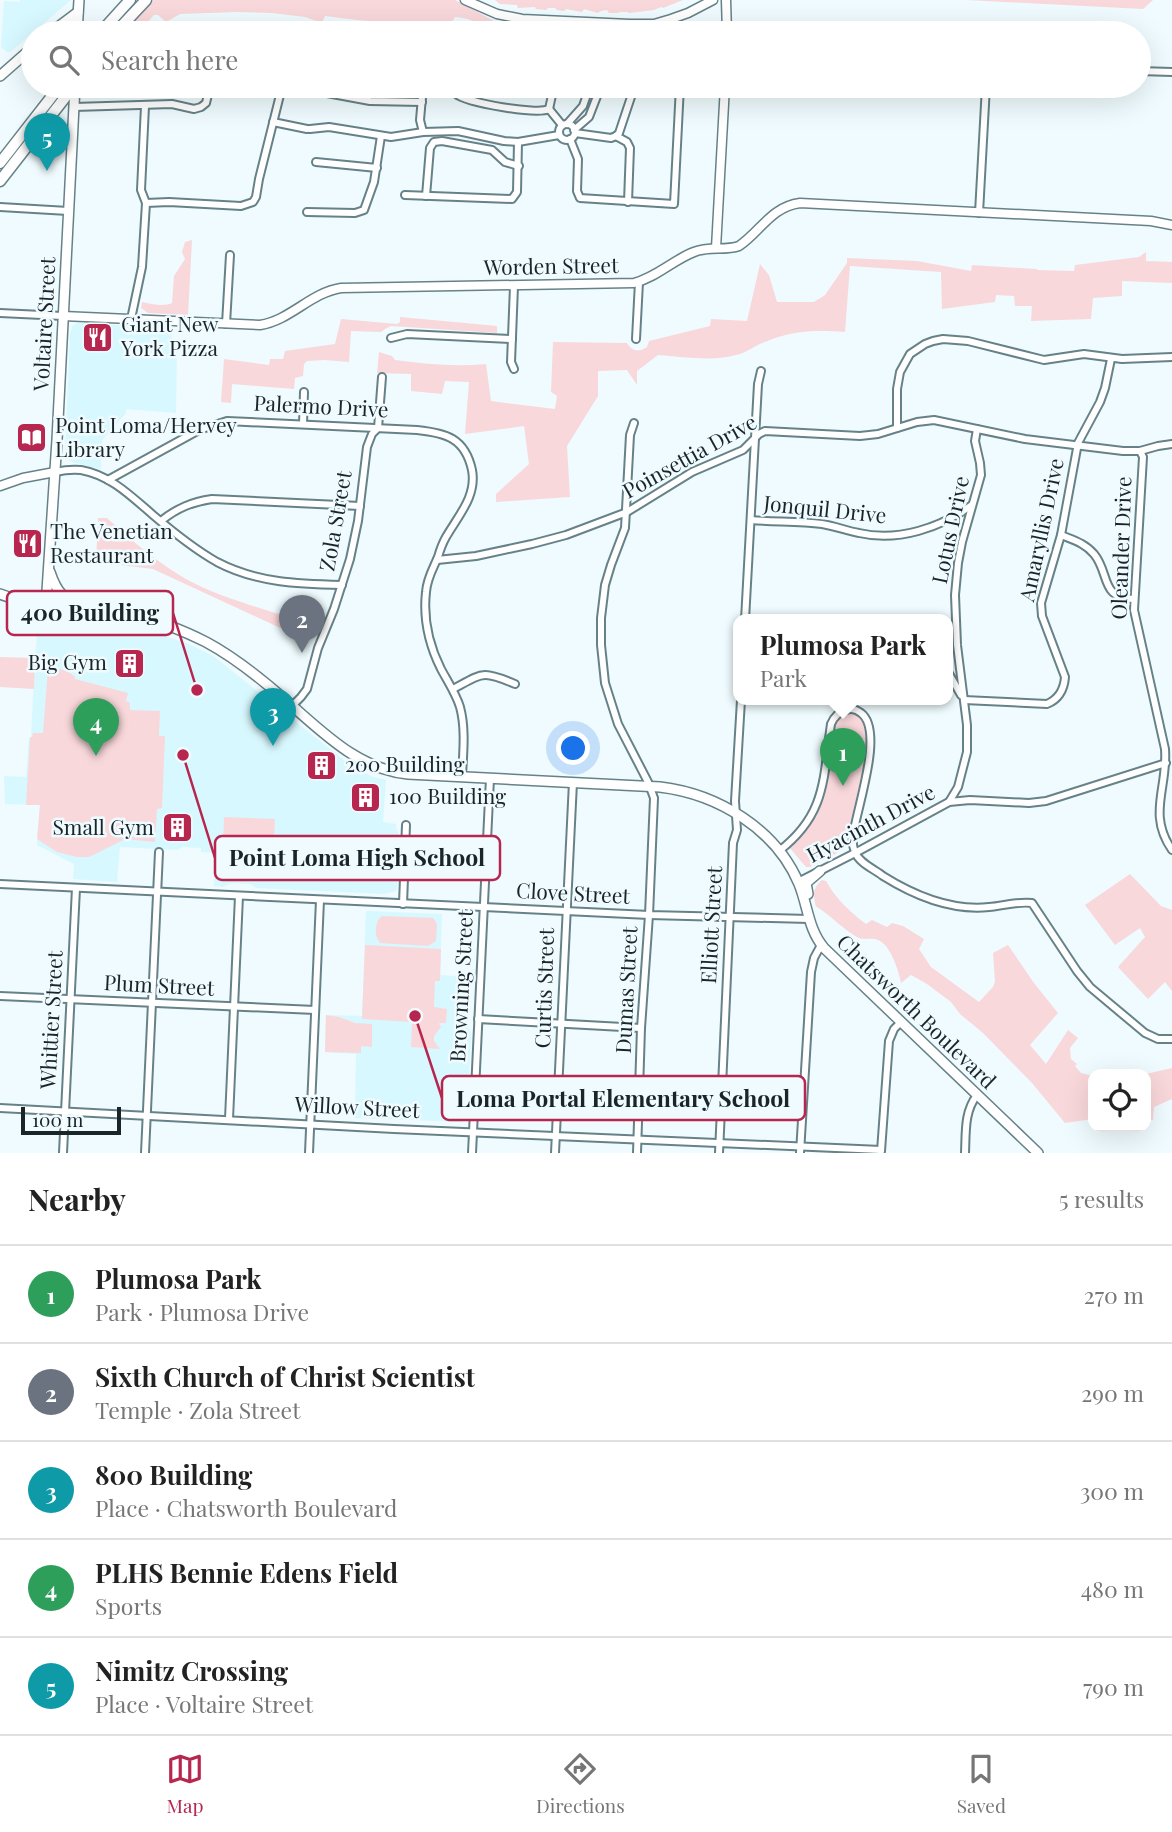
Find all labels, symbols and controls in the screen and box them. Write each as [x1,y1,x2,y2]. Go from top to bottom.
search box [21,21,1151,98]
icon: search [45,41,83,79]
text: Search here [101,42,238,77]
pin: 5 [24,113,70,171]
street label: Worden Street [482,250,619,280]
street label: Voltaire Street [25,255,61,393]
place label: Giant New York Pizza [120,309,219,361]
restaurant icon: Giant New York Pizza [81,320,115,354]
street label: Palermo Drive [253,387,389,423]
street label: Poinsettia Drive [617,407,761,504]
place label: Point Loma/Hervey Library [55,410,237,462]
library icon: Point Loma/Hervey Library [15,421,49,455]
street label: Amaryllis Drive [1011,455,1069,605]
street label: Zola Street [311,468,357,573]
street label: Lotus Drive [924,473,974,586]
street label: Oleander Drive [1104,476,1136,620]
street label: Jonquil Drive [761,488,888,528]
place label: The Venetian Restaurant [50,516,173,568]
restaurant icon: The Venetian Restaurant [10,527,44,561]
callout: 400 Building [7,591,173,635]
pin: 2 [279,595,325,653]
text: 400 Building [21,596,159,627]
popup [733,614,953,705]
text: Plumosa Park [760,627,926,662]
building icon: Big Gym [113,646,147,680]
place label: Big Gym [28,647,107,675]
text: Park [760,662,807,693]
pin: 3 [250,688,296,746]
pin: 4 [73,698,119,756]
pin: 1 [820,728,866,786]
your location [556,731,590,765]
building icon: 200 Building [305,748,339,782]
place label: 200 Building [345,749,465,777]
street label: Hyacinth Drive [801,777,939,868]
building icon: 100 Building [349,780,383,814]
place label: 100 Building [389,781,506,809]
building icon: Small Gym [160,811,194,845]
place label: Small Gym [52,812,154,840]
callout: Point Loma High School [215,836,500,880]
text: Point Loma High School [229,841,485,872]
street label: Elliott Street [693,865,727,984]
street label: Clove Street [515,875,631,909]
street label: Browning Street [442,908,478,1063]
street label: Dumas Street [608,925,642,1054]
street label: Curtis Street [527,927,559,1049]
street label: Chatsworth Boulevard [832,927,1003,1094]
street label: Whittier Street [32,949,68,1091]
street label: Plum Street [103,967,216,1001]
map controls [1088,1069,1151,1132]
button: locate [1088,1069,1151,1132]
callout: Loma Portal Elementary School [442,1076,805,1120]
text: Loma Portal Elementary School [456,1082,790,1113]
street label: Willow Street [293,1089,421,1123]
scale bar [21,1104,121,1136]
text: 100 m [32,1106,83,1132]
text: Nearby [28,1179,126,1219]
text: 5 results [1059,1183,1144,1214]
text: Plumosa Park [95,1261,261,1296]
text: 1 [47,1279,55,1310]
text: 270 m [1084,1279,1144,1310]
text: Park · Plumosa Drive [95,1296,309,1327]
text: Sixth Church of Christ Scientist [95,1359,475,1394]
text: 2 [45,1377,57,1408]
text: 290 m [1081,1377,1144,1408]
text: Temple · Zola Street [95,1394,300,1425]
text: 800 Building [95,1457,252,1492]
text: 3 [45,1475,57,1506]
text: 300 m [1080,1475,1144,1506]
text: Place · Chatsworth Boulevard [95,1492,397,1523]
text: PLHS Bennie Edens Field [95,1555,398,1590]
text: 4 [45,1573,57,1604]
text: 480 m [1081,1573,1144,1604]
text: Sports [95,1590,162,1621]
text: Nimitz Crossing [95,1653,288,1688]
text: 5 [46,1671,56,1702]
text: 790 m [1083,1671,1144,1702]
text: Place · Voltaire Street [95,1688,313,1719]
tab: Map [166,1750,204,1818]
tab: Directions [536,1750,625,1818]
tab: Saved [957,1750,1006,1818]

